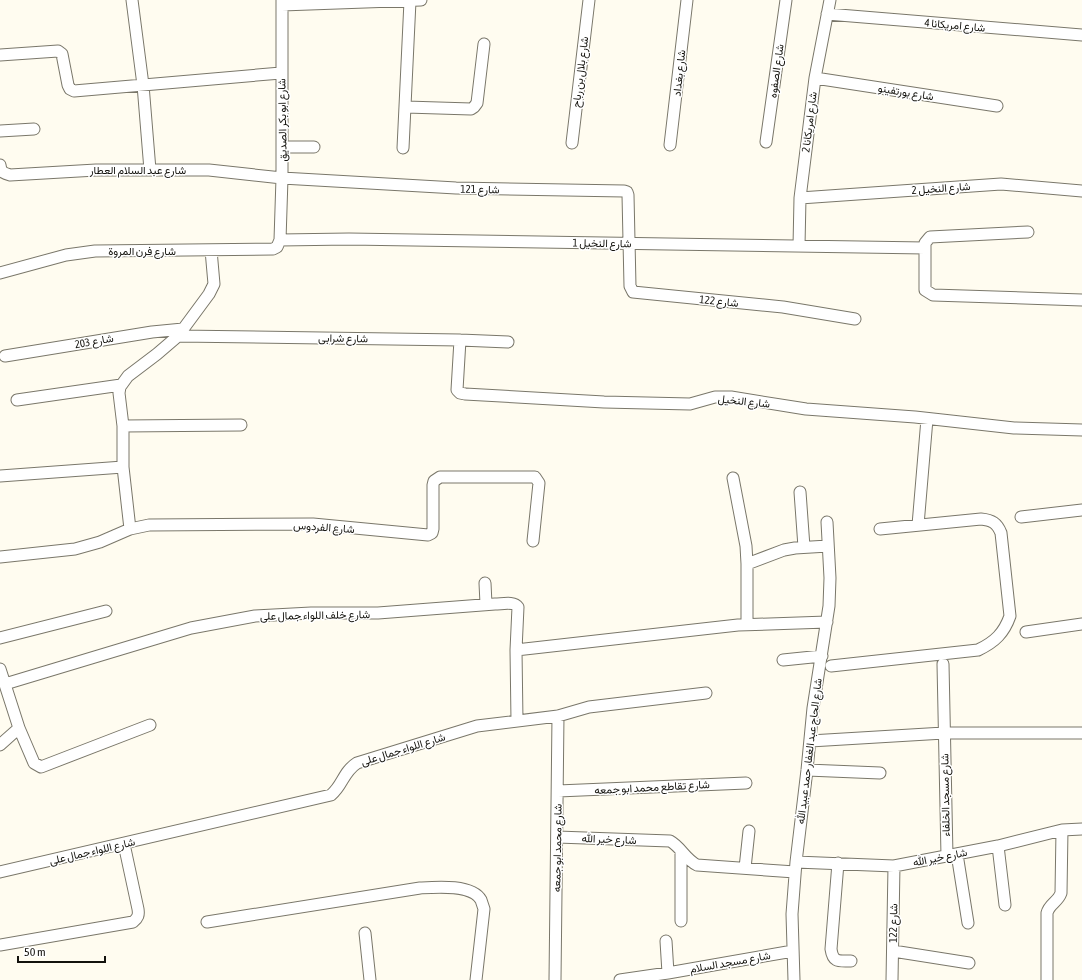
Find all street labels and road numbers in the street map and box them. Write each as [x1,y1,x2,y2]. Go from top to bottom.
street label: شارع امريكانا 4 [924,16,986,36]
street label: شارع بلال بن رباح [570,35,592,109]
street label: شارع الصفوه [766,43,788,99]
street label: شارع بغداد [671,49,689,97]
street label: شارع ابو بكر الصديق [275,78,291,162]
street label: شارع بورتفينو [877,82,935,104]
street label: شارع امريكانا 2 [799,91,821,153]
street label: شارع عبد السلام العطار [89,164,186,178]
street label: شارع النخيل 2 [911,180,971,198]
street label: شارع 121 [460,183,500,197]
street label: شارع النخيل 1 [572,236,632,252]
street label: شارع فرن المروة [108,245,176,259]
street label: شارع 122 [699,293,739,311]
street label: شارع 203 [74,332,115,352]
street label: شارع شرابى [318,332,368,346]
street label: شارع النخيل [717,392,771,412]
street label: شارع الفردوس [293,519,355,537]
street label: شارع خلف اللواء جمال على [260,608,371,624]
street label: شارع الحاج عبد الغفار حمد عبيد الله [794,677,826,825]
street label: شارع اللواء جمال على [359,730,448,769]
street label: شارع مسجد الخلفاء [938,753,954,837]
street label: شارع تقاطع محمد ابو جمعه [594,778,711,798]
street label: شارع محمد ابو جمعه [550,803,566,892]
street label: شارع خير الله [581,832,637,848]
street label: شارع اللواء جمال على [48,835,137,869]
street label: شارع خير الله [912,846,969,870]
street label: شارع 122 [887,903,901,943]
street label: شارع مسجد السلام [689,949,772,977]

